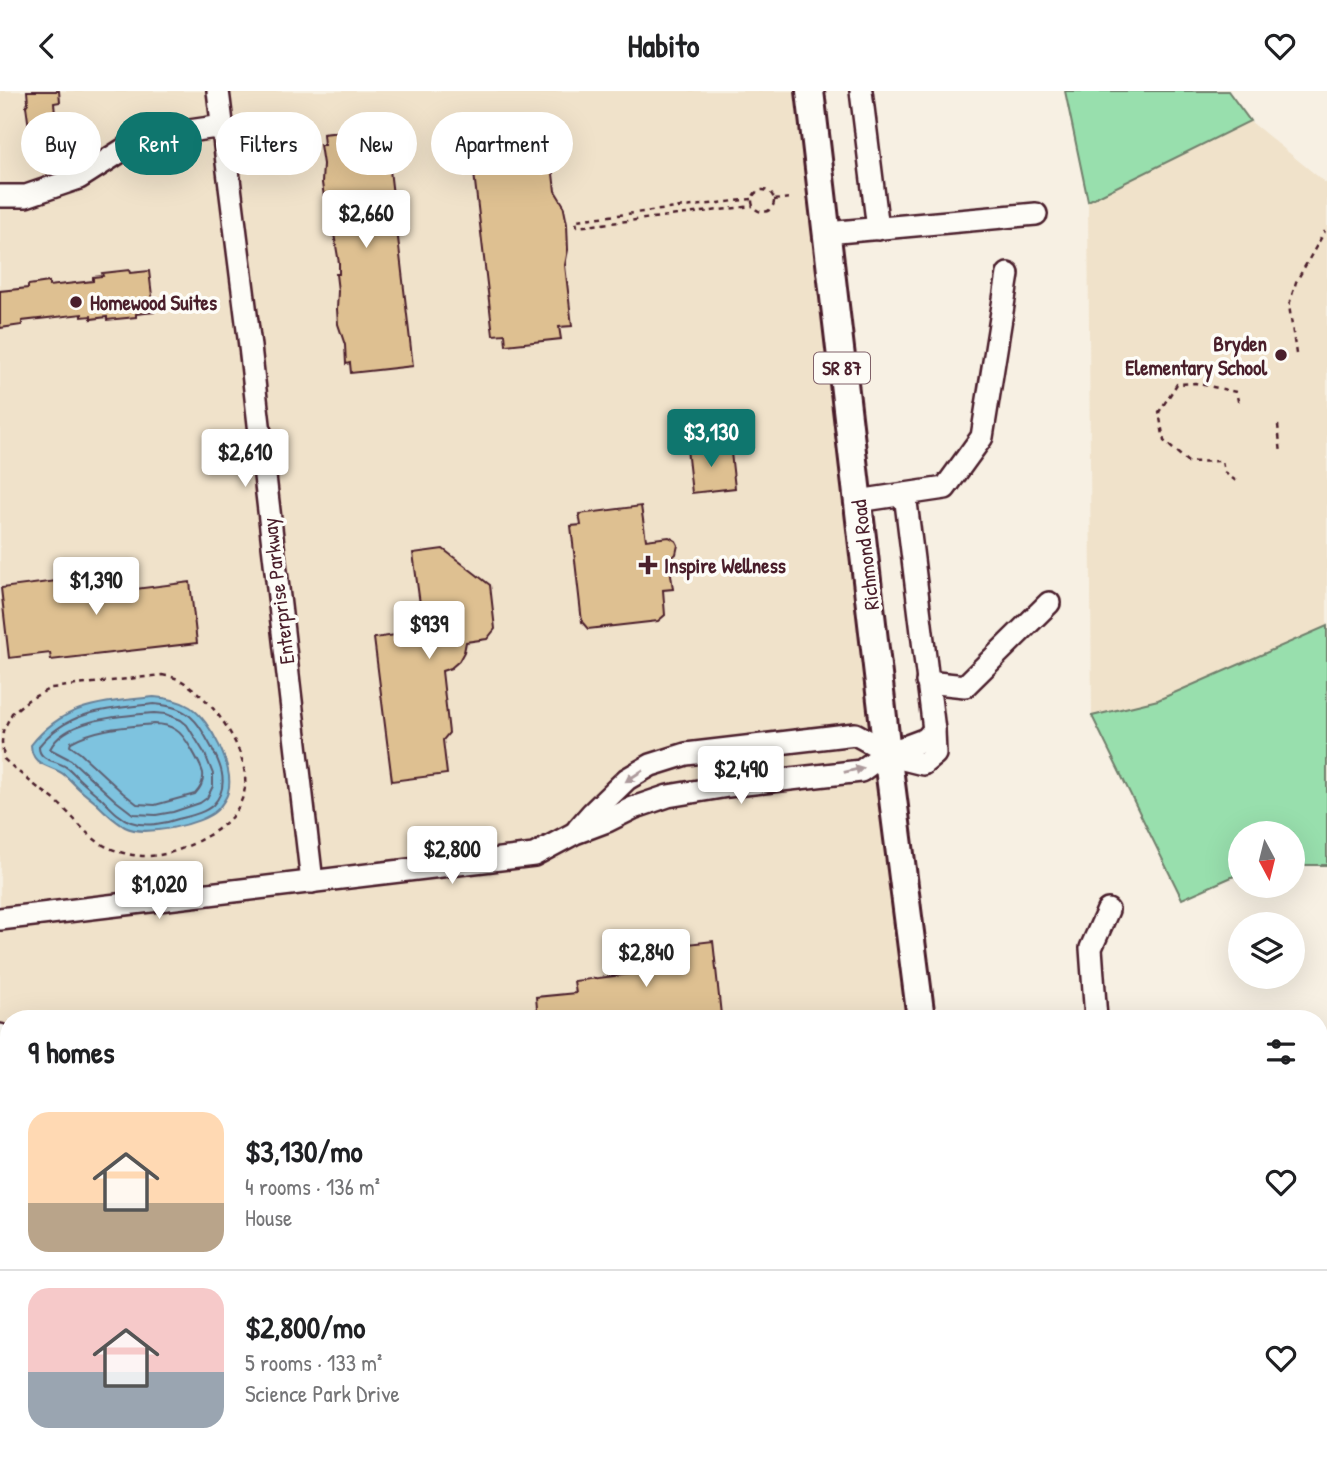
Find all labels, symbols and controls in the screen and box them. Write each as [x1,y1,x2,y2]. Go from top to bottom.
text: Habito [628,24,699,67]
icon: back [28,27,66,65]
icon: heart [1261,27,1299,65]
chip: Buy [21,112,101,175]
chip: Rent [115,112,202,175]
chip: Filters [216,112,322,175]
chip: New [336,112,417,175]
chip: Apartment [431,112,573,175]
pin: $2,660 [309,191,423,250]
text: $2,660 [338,197,394,228]
place label: Homewood Suites [90,288,217,317]
marker: Homewood Suites [68,294,84,310]
place label: Bryden Elementary School [1125,329,1267,383]
marker: Bryden Elementary School [1273,347,1289,363]
road number: SR 87 [814,353,870,383]
pin: $3,130 [654,409,768,469]
text: $3,130 [683,416,739,447]
pin: $2,610 [188,429,302,489]
text: $2,610 [218,436,272,467]
street label: Richmond Road [844,498,886,612]
street label: Enterprise Parkway [255,516,301,666]
place label: Inspire Wellness [664,551,786,581]
marker: Inspire Wellness [638,555,658,575]
pin: $1,390 [39,557,153,617]
text: $1,390 [69,564,123,595]
pin: $939 [388,601,470,661]
text: $939 [410,608,448,639]
pin: $2,490 [684,747,798,806]
text: $2,490 [714,753,768,784]
one-way arrow [843,764,865,775]
one-way arrow [624,770,644,783]
north arrow [1228,821,1306,898]
map controls [1228,821,1305,989]
pin: $2,800 [395,827,509,886]
text: $2,800 [423,833,481,864]
pin: $1,020 [102,861,216,921]
text: $1,020 [131,868,187,899]
button: layers [1228,912,1305,989]
pin: $2,840 [589,929,703,989]
text: $2,840 [618,936,674,967]
text: 9 homes [28,1032,115,1072]
icon: filters [1262,1033,1300,1071]
text: $3,130/mo [245,1131,363,1171]
icon: home [84,1140,168,1224]
icon: heart [1262,1163,1300,1201]
text: 4 rooms · 136 m² [245,1171,380,1202]
text: House [245,1202,292,1233]
text: $2,800/mo [245,1307,365,1347]
icon: home [84,1316,168,1400]
icon: heart [1262,1339,1300,1377]
text: 5 rooms · 133 m² [245,1347,382,1378]
text: Science Park Drive [245,1378,400,1409]

